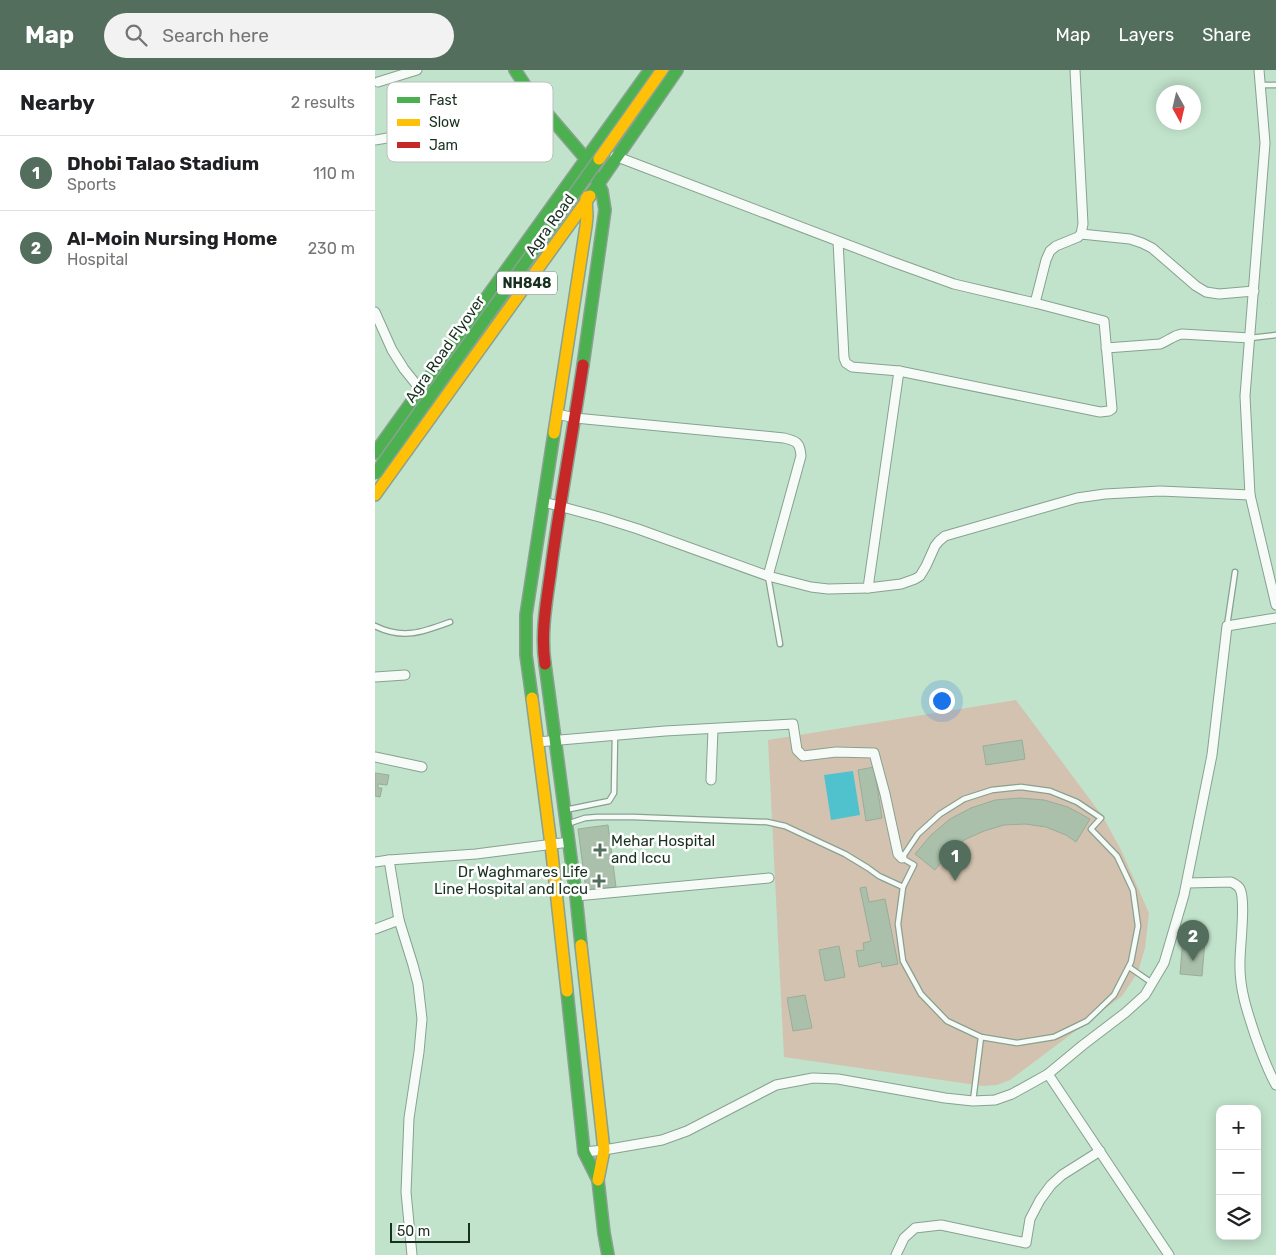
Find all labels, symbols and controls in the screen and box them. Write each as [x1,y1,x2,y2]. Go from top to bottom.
search box [104,13,454,58]
text: Map [25,21,74,49]
icon: search [122,21,150,49]
text: Search here [162,24,269,47]
text: Map [1056,24,1091,46]
text: Layers [1119,24,1174,46]
text: Share [1202,24,1251,46]
legend [387,82,553,162]
north arrow [1156,85,1201,130]
text: Nearby [20,90,95,115]
text: Fast [429,92,458,109]
text: 2 results [291,93,355,112]
text: Slow [429,114,460,131]
text: Jam [429,137,458,154]
text: Dhobi Talao Stadium [67,152,259,175]
text: 1 [32,164,40,183]
text: 110 m [313,164,355,183]
text: Sports [67,175,116,194]
street label: Agra Road [522,191,578,259]
text: Al-Moin Nursing Home [67,227,277,250]
text: 2 [31,239,41,258]
text: 230 m [308,239,355,258]
text: Hospital [67,250,128,269]
road number: NH848 [497,272,557,294]
street label: Agra Road Flyover [401,292,489,406]
your location [929,688,955,714]
place label: Mehar Hospital and Iccu [611,832,715,867]
pin: 1 [939,840,971,881]
marker: Mehar Hospital and Iccu [593,843,607,857]
place label: Dr Waghmares Life Line Hospital and Iccu [434,863,588,898]
marker: Dr Waghmares Life Line Hospital and Iccu [592,874,606,888]
pin: 2 [1177,920,1209,961]
map controls [1216,1105,1261,1240]
button: + [1216,1105,1261,1150]
button: − [1216,1150,1261,1195]
button: layers [1216,1195,1261,1240]
scale bar [390,1220,470,1243]
text: 50 m [397,1223,430,1240]

